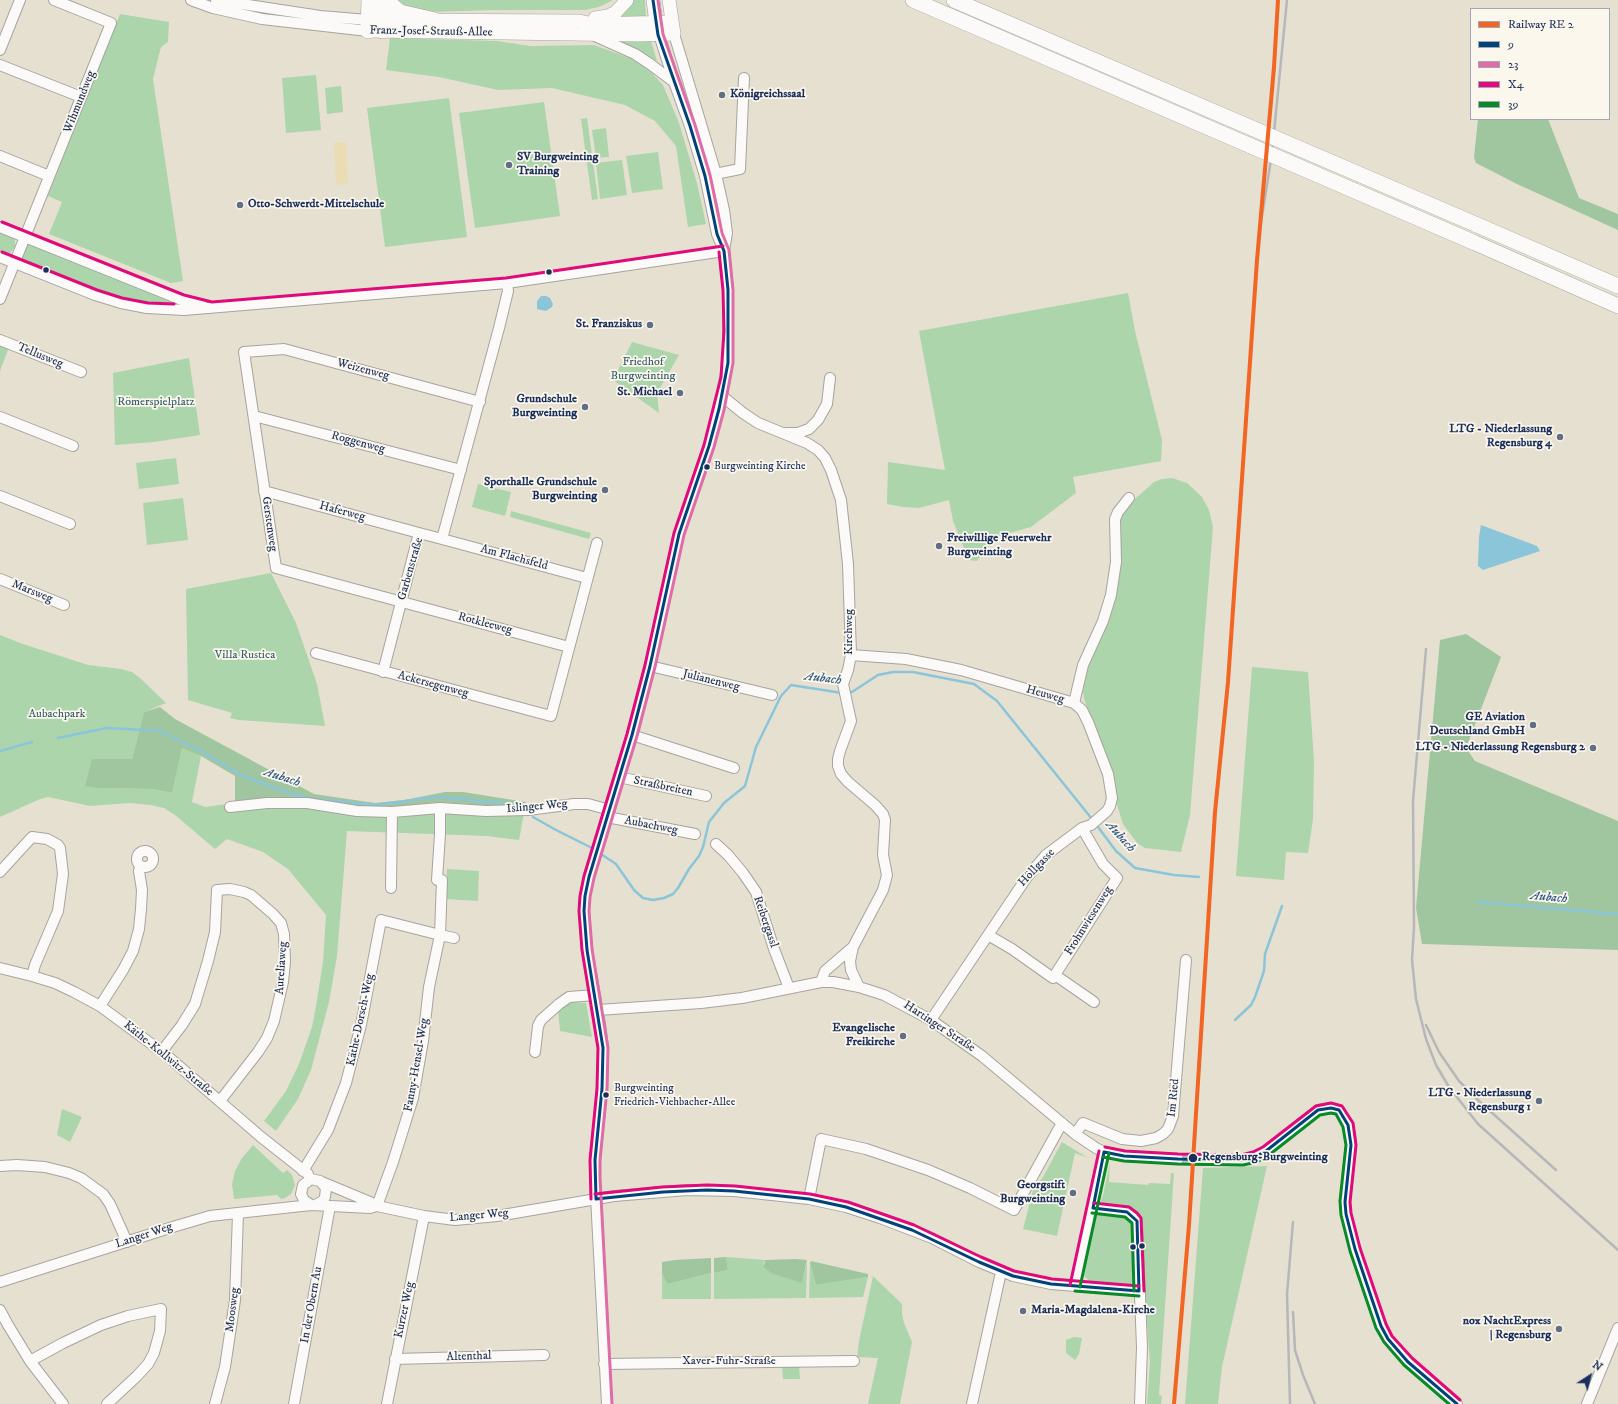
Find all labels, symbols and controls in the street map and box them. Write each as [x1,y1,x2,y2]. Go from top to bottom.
legend [1470,8,1610,120]
text: Railway RE 2 [1508,17,1574,32]
street label: Franz-Josef-Strauß-Allee [369,24,493,40]
text: 9 [1508,37,1514,52]
text: 23 [1508,57,1518,72]
street label: Wihmundweg [61,69,99,135]
text: X4 [1508,77,1524,92]
place label: Königreichssaal [730,88,805,102]
marker: Königreichssaal [717,90,727,100]
text: 39 [1508,97,1518,112]
place label: SV Burgweinting Training [517,151,598,179]
marker: SV Burgweinting Training [504,160,514,170]
place label: Otto-Schwerdt-Mittelschule [248,198,384,212]
marker: Otto-Schwerdt-Mittelschule [235,200,245,210]
unlabelled marker [41,265,51,275]
unlabelled marker [544,267,554,277]
place label: St. Franziskus [576,318,642,332]
marker: St. Franziskus [645,320,655,330]
street label: Tellusweg [15,340,65,372]
street label: Weizenweg [335,356,391,384]
park label: Friedhof Burgweinting [611,356,675,384]
place label: St. Michael [617,386,672,400]
marker: St. Michael [675,388,685,398]
place label: Grundschule Burgweinting [512,393,577,421]
park label: Römerspielplatz [117,396,195,410]
marker: Grundschule Burgweinting [580,402,590,412]
place label: LTG - Niederlassung Regensburg 4 [1449,423,1552,451]
street label: Roggenweg [330,429,386,457]
marker: LTG - Niederlassung Regensburg 4 [1555,432,1565,442]
place label: Burgweinting Kirche [714,460,806,474]
marker: Burgweinting Kirche [702,462,712,472]
place label: Sporthalle Grundschule Burgweinting [484,476,597,504]
marker: Sporthalle Grundschule Burgweinting [600,485,610,495]
street label: Gerstenweg [258,496,280,552]
street label: Haferweg [317,499,367,525]
place label: Freiwillige Feuerwehr Burgweinting [947,532,1051,560]
street label: Garbenstraße [395,536,427,602]
marker: Freiwillige Feuerwehr Burgweinting [934,541,944,551]
street label: Am Flachsfeld [479,542,549,574]
street label: Marsweg [9,577,55,607]
street label: Kirchweg [843,609,857,655]
street label: Rotkleeweg [456,610,514,638]
park label: Villa Rustica [215,649,275,663]
street label: Julianenweg [681,667,741,695]
street label: Ackersegenweg [396,669,470,701]
water label: Aubach [804,669,842,689]
street label: Heuweg [1024,683,1066,707]
park label: Aubachpark [28,708,86,722]
place label: GE Aviation Deutschland GmbH [1430,711,1525,739]
marker: GE Aviation Deutschland GmbH [1528,720,1538,730]
place label: LTG - Niederlassung Regensburg 2 [1415,741,1585,755]
marker: LTG - Niederlassung Regensburg 2 [1588,743,1598,753]
water label: Aubach [262,765,302,791]
street label: Straßbreiten [632,774,694,800]
street label: Islinger Weg [506,797,568,817]
street label: Aubachweg [623,814,679,838]
water label: Aubach [1102,818,1138,856]
street label: Höllgasse [1016,846,1058,890]
street label: Frohnwiesenweg [1062,884,1116,958]
water label: Aubach [1530,889,1568,907]
street label: Reibergassl [749,894,781,950]
street label: Aureliaweg [273,941,291,995]
street label: Käthe-Dorsch-Weg [344,972,378,1068]
street label: Hartinger Straße [900,998,978,1056]
street label: Fanny-Hensel-Weg [402,1017,432,1113]
street label: Käthe-Kollwitz-Straße [120,1018,216,1100]
place label: Evangelische Freikirche [832,1022,895,1050]
marker: Evangelische Freikirche [898,1031,908,1041]
street label: Im Ried [1165,1078,1183,1118]
place label: Burgweinting Friedrich-Viehbacher-Allee [614,1082,735,1108]
place label: LTG - Niederlassung Regensburg 1 [1428,1087,1531,1115]
marker: Burgweinting Friedrich-Viehbacher-Allee [601,1090,611,1100]
marker: LTG - Niederlassung Regensburg 1 [1534,1096,1544,1106]
place label: Regensburg-Burgweinting [1202,1151,1327,1165]
marker: Regensburg-Burgweinting [1187,1152,1199,1164]
place label: Georgstift Burgweinting [1000,1179,1065,1207]
marker: Georgstift Burgweinting [1068,1188,1078,1198]
street label: Langer Weg [449,1206,509,1226]
street label: Langer Weg [114,1220,174,1252]
unlabelled marker [1137,1241,1147,1251]
unlabelled marker [1128,1242,1138,1252]
street label: In der Obern Au [298,1266,326,1344]
street label: Kurzer Weg [392,1281,418,1339]
street label: Moosweg [223,1287,243,1333]
place label: Maria-Magdalena-Kirche [1031,1304,1155,1318]
marker: Maria-Magdalena-Kirche [1018,1306,1028,1316]
place label: nox NachtExpress | Regensburg [1463,1315,1551,1343]
marker: nox NachtExpress | Regensburg [1554,1324,1564,1334]
street label: Altenthal [446,1349,492,1365]
street label: Xaver-Fuhr-Straße [682,1355,776,1369]
north arrow [1570,1356,1610,1396]
text: N [1589,1358,1605,1375]

